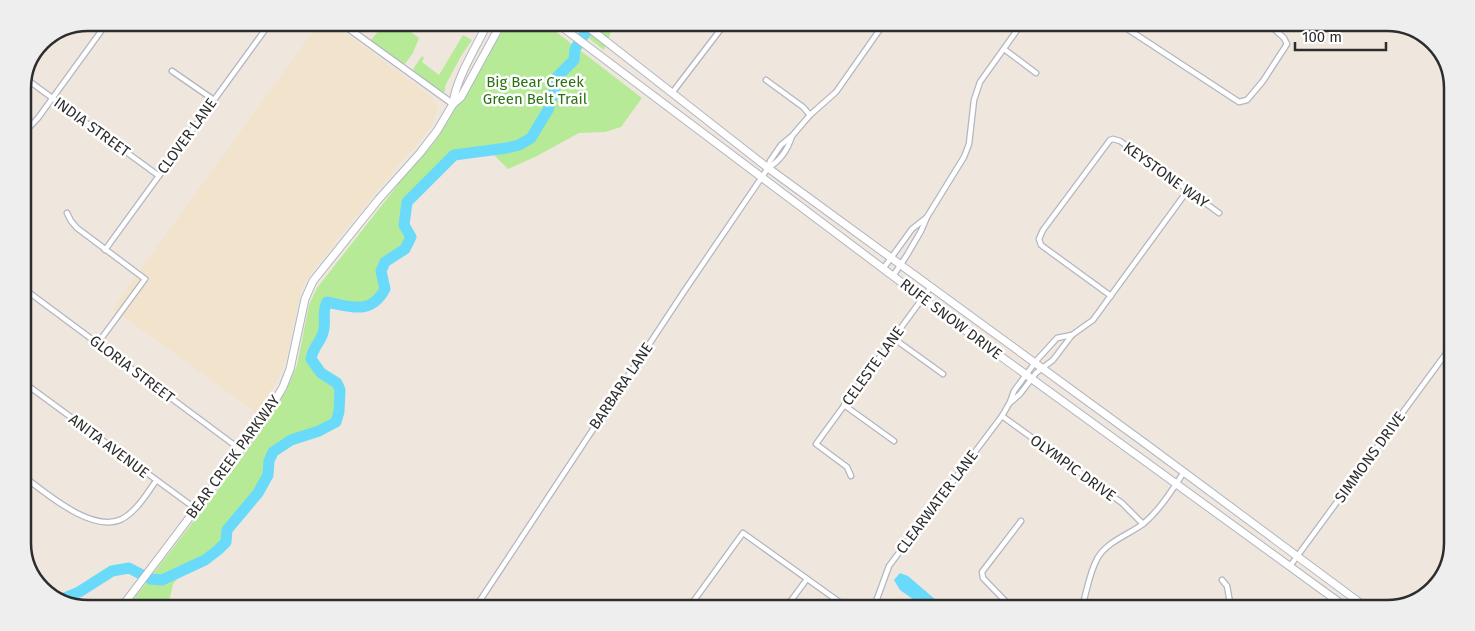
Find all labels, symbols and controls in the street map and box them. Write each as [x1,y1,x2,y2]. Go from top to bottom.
scale bar [1295,20,1386,52]
text: 100 m [1302,28,1342,46]
park label: Big Bear Creek Green Belt Trail [483,73,588,108]
street label: INDIA STREET [50,93,134,161]
street label: CLOVER LANE [153,95,221,177]
street label: KEYSTONE WAY [1120,138,1213,212]
street label: RUFE SNOW DRIVE [896,275,1006,363]
street label: CELESTE LANE [838,323,908,409]
street label: GLORIA STREET [86,331,178,407]
street label: BARBARA LANE [585,339,657,433]
street label: BEAR CREEK PARKWAY [182,391,284,522]
street label: SIMMONS DRIVE [1331,408,1409,506]
street label: ANITA AVENUE [65,410,153,482]
street label: OLYMPIC DRIVE [1027,431,1119,505]
street label: CLEARWATER LANE [892,447,982,557]

